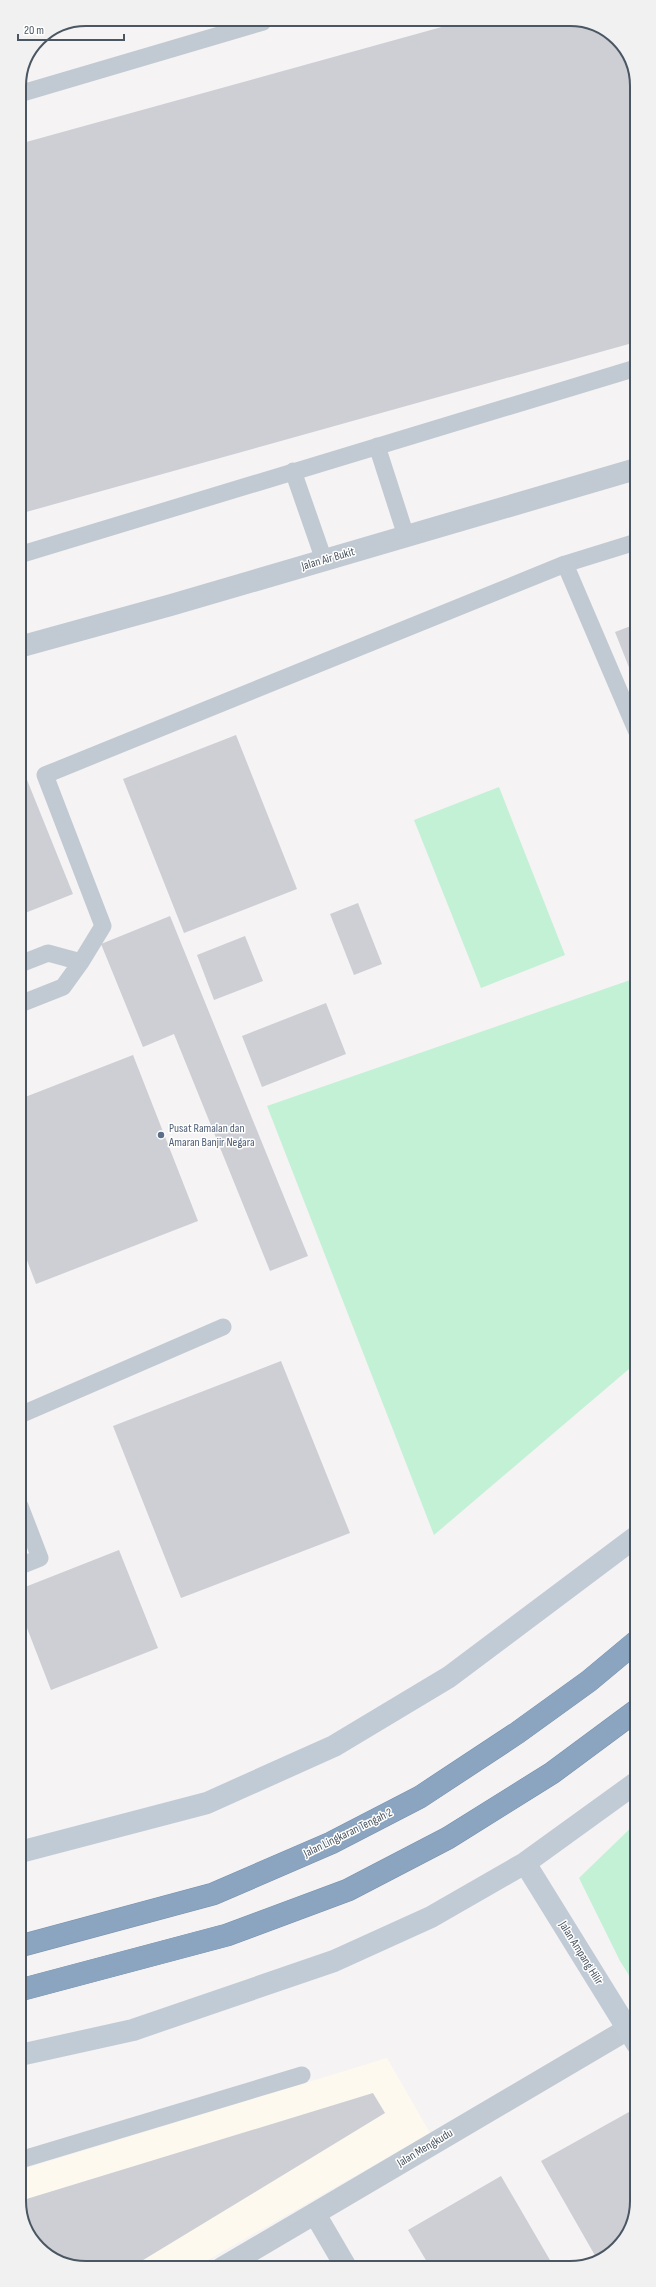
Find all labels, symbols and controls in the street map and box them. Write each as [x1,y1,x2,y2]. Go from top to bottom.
scale bar [18,16,124,42]
text: 20 m [24,23,44,38]
street label: Jalan Air Bukit [299,544,357,574]
place label: Pusat Ramalan dan Amaran Banjir Negara [168,1121,255,1150]
marker: Pusat Ramalan dan Amaran Banjir Negara [156,1130,166,1140]
street label: Jalan Lingkaran Tengah 2 [300,1805,395,1861]
street label: Jalan Ampang Hilir [555,1918,607,1988]
street label: Jalan Mengkudu [394,2125,456,2171]

